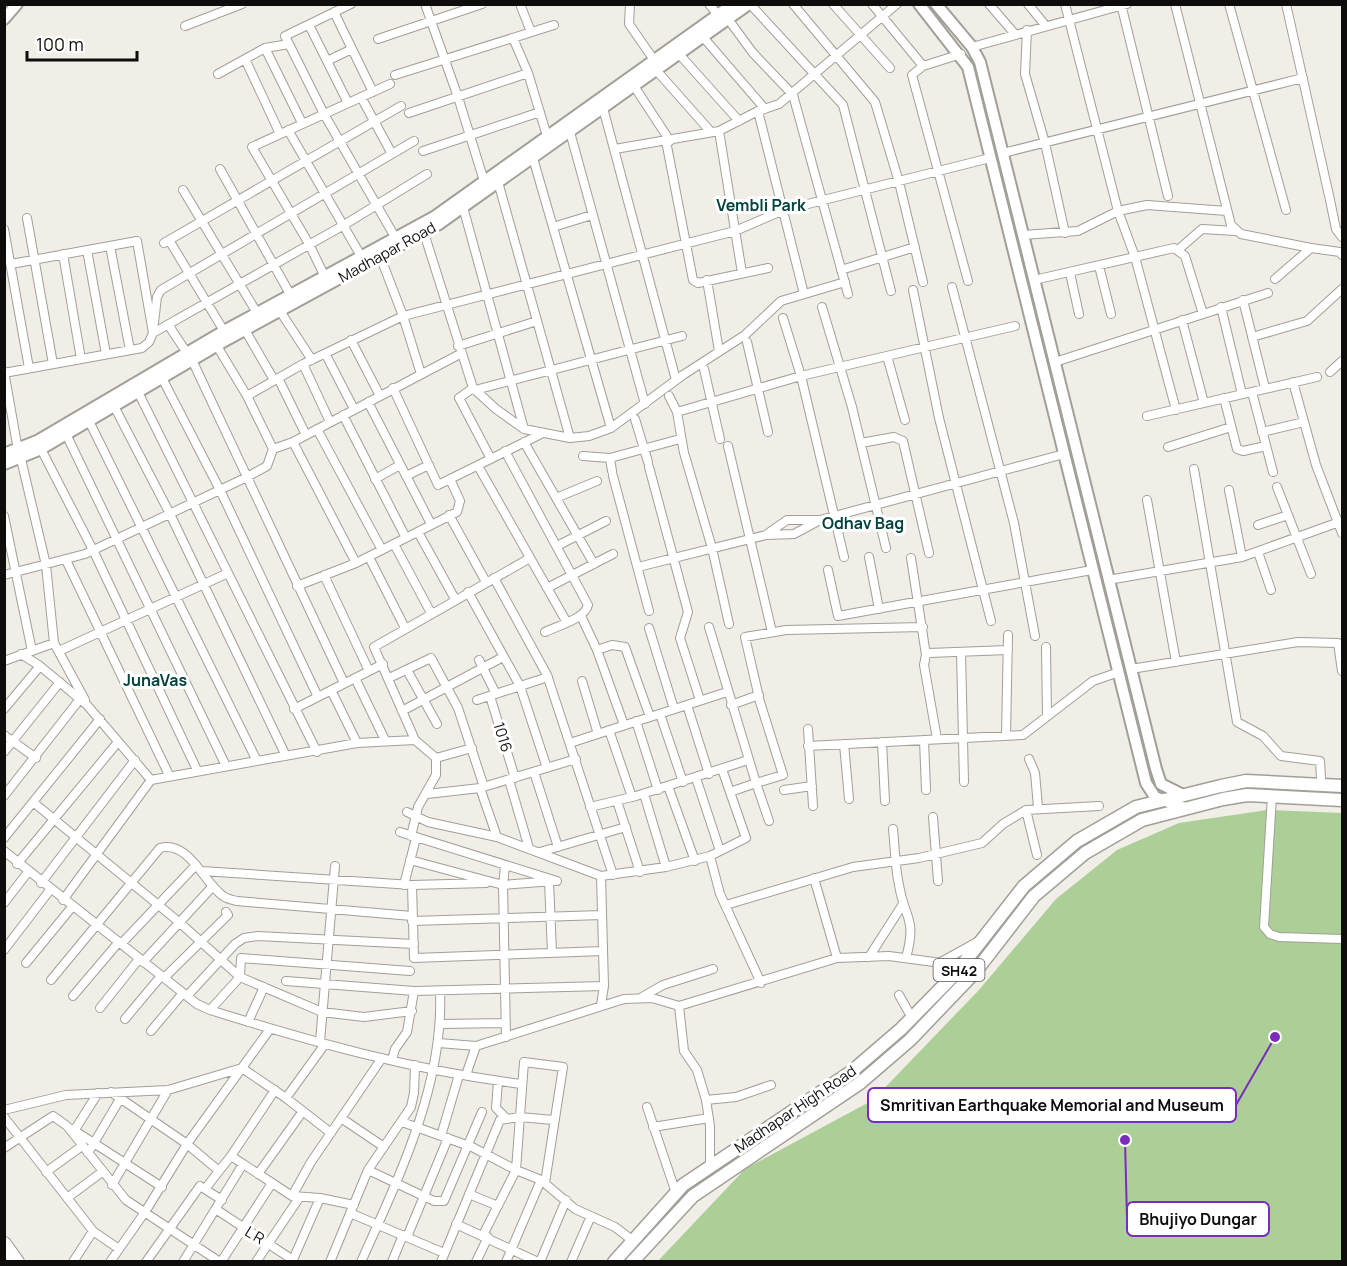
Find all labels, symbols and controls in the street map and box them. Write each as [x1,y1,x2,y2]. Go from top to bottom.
scale bar [27,24,136,62]
text: 100 m [36,32,84,56]
district label: Vembli Park [716,194,806,216]
street label: Madhapar Road [335,217,439,287]
district label: Odhav Bag [822,512,904,534]
district label: JunaVas [123,669,187,691]
street label: 1016 [489,720,517,754]
road number: SH42 [934,959,984,981]
street label: Madhapar High Road [730,1060,860,1158]
callout: Smritivan Earthquake Memorial and Museum [868,1088,1236,1122]
text: Smritivan Earthquake Memorial and Museum [880,1094,1224,1116]
callout: Bhujiyo Dungar [1127,1202,1269,1236]
text: Bhujiyo Dungar [1139,1208,1257,1230]
street label: L R [241,1221,269,1249]

